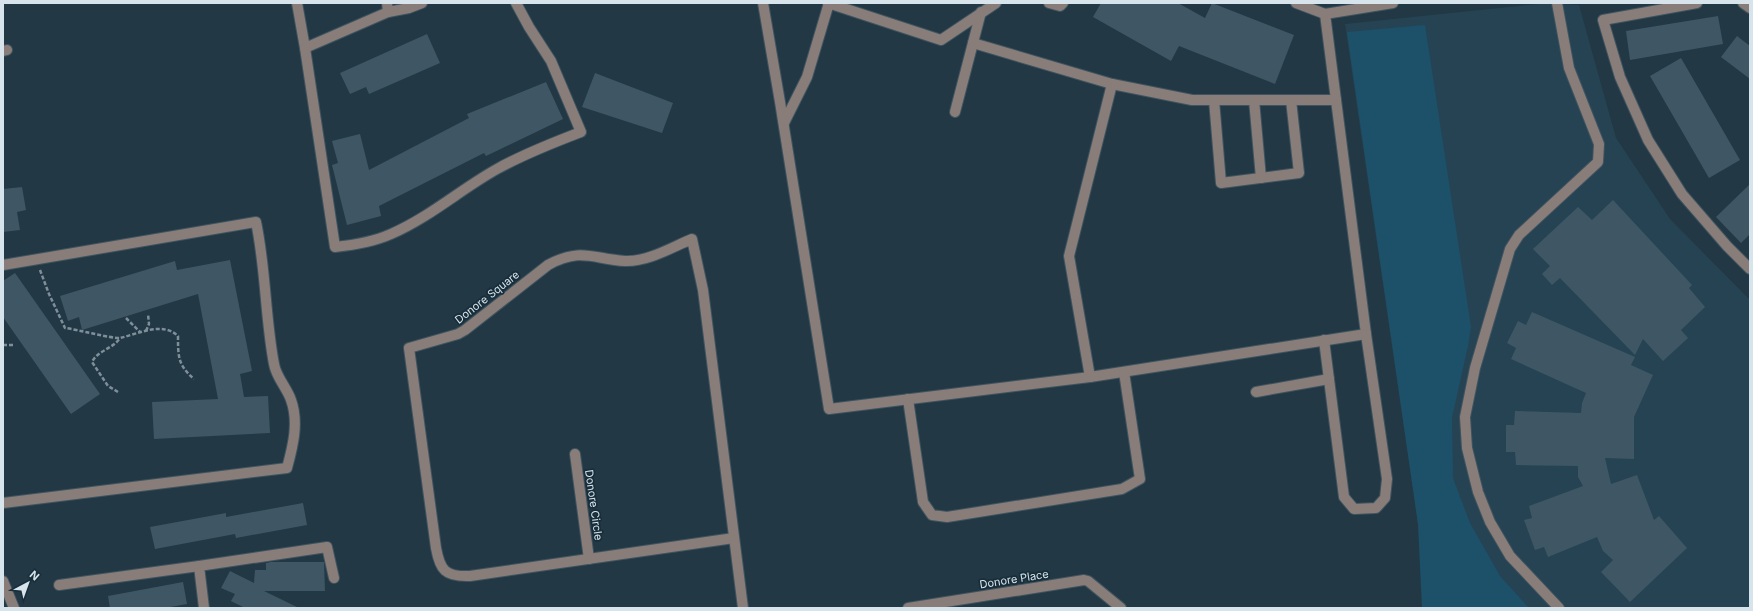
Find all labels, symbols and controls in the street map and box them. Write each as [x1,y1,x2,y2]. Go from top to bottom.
street label: Donore Square [452,267,522,327]
street label: Donore Circle [582,469,606,541]
north arrow [8,563,48,603]
text: N [27,567,42,583]
street label: Donore Place [978,567,1050,591]

